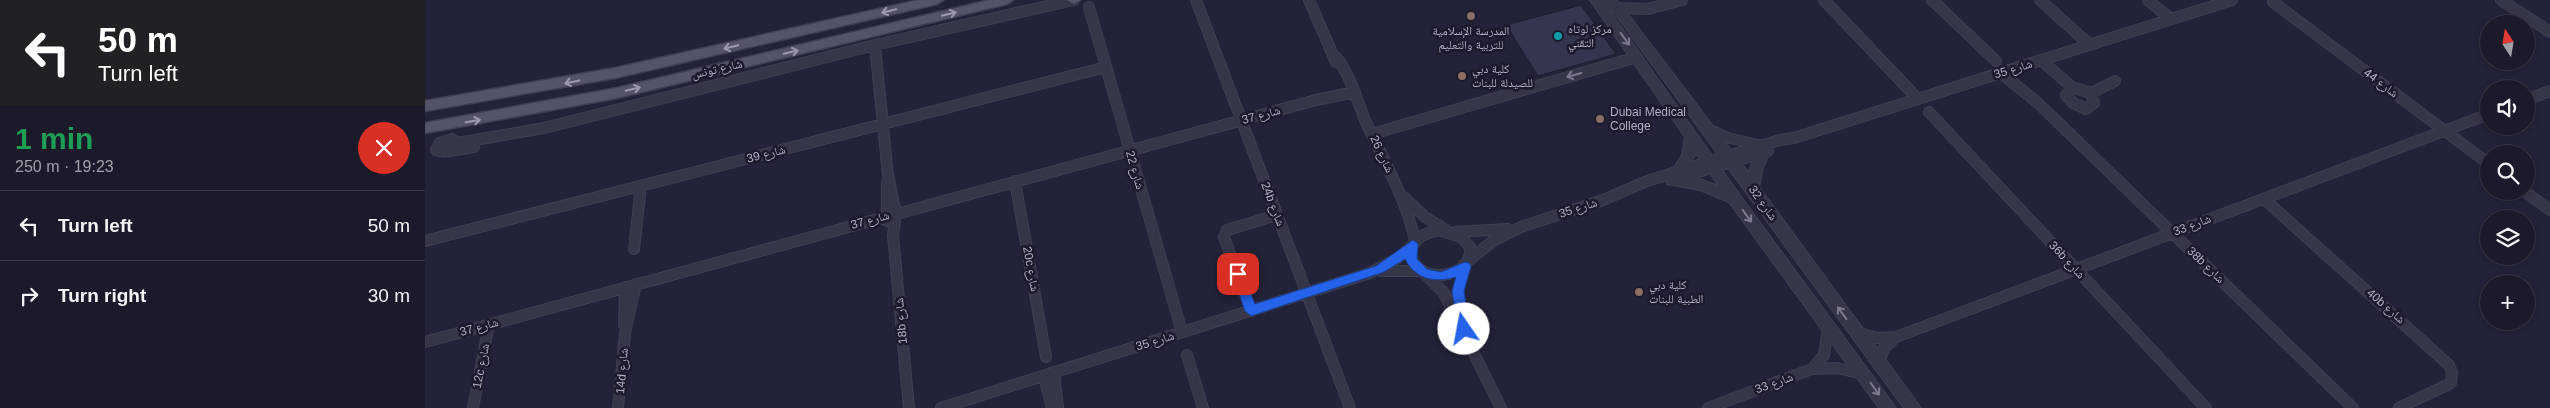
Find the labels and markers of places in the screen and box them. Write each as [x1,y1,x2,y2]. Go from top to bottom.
marker: المدرسة الإسلامية للتربية والتعليم [1465,10,1477,22]
place label: مركز لوتاه التقني [1568,22,1612,53]
place label: المدرسة الإسلامية للتربية والتعليم [1433,24,1510,53]
marker: مركز لوتاه التقني [1552,30,1564,42]
place label: كلية دبي للصيدلة للبنات [1472,62,1533,90]
marker: كلية دبي للصيدلة للبنات [1456,70,1468,82]
place label: Dubai Medical College [1610,105,1686,133]
marker: Dubai Medical College [1594,113,1606,125]
pin [1217,253,1259,295]
place label: كلية دبي الطبية للبنات [1649,278,1703,306]
marker: كلية دبي الطبية للبنات [1633,286,1645,298]

